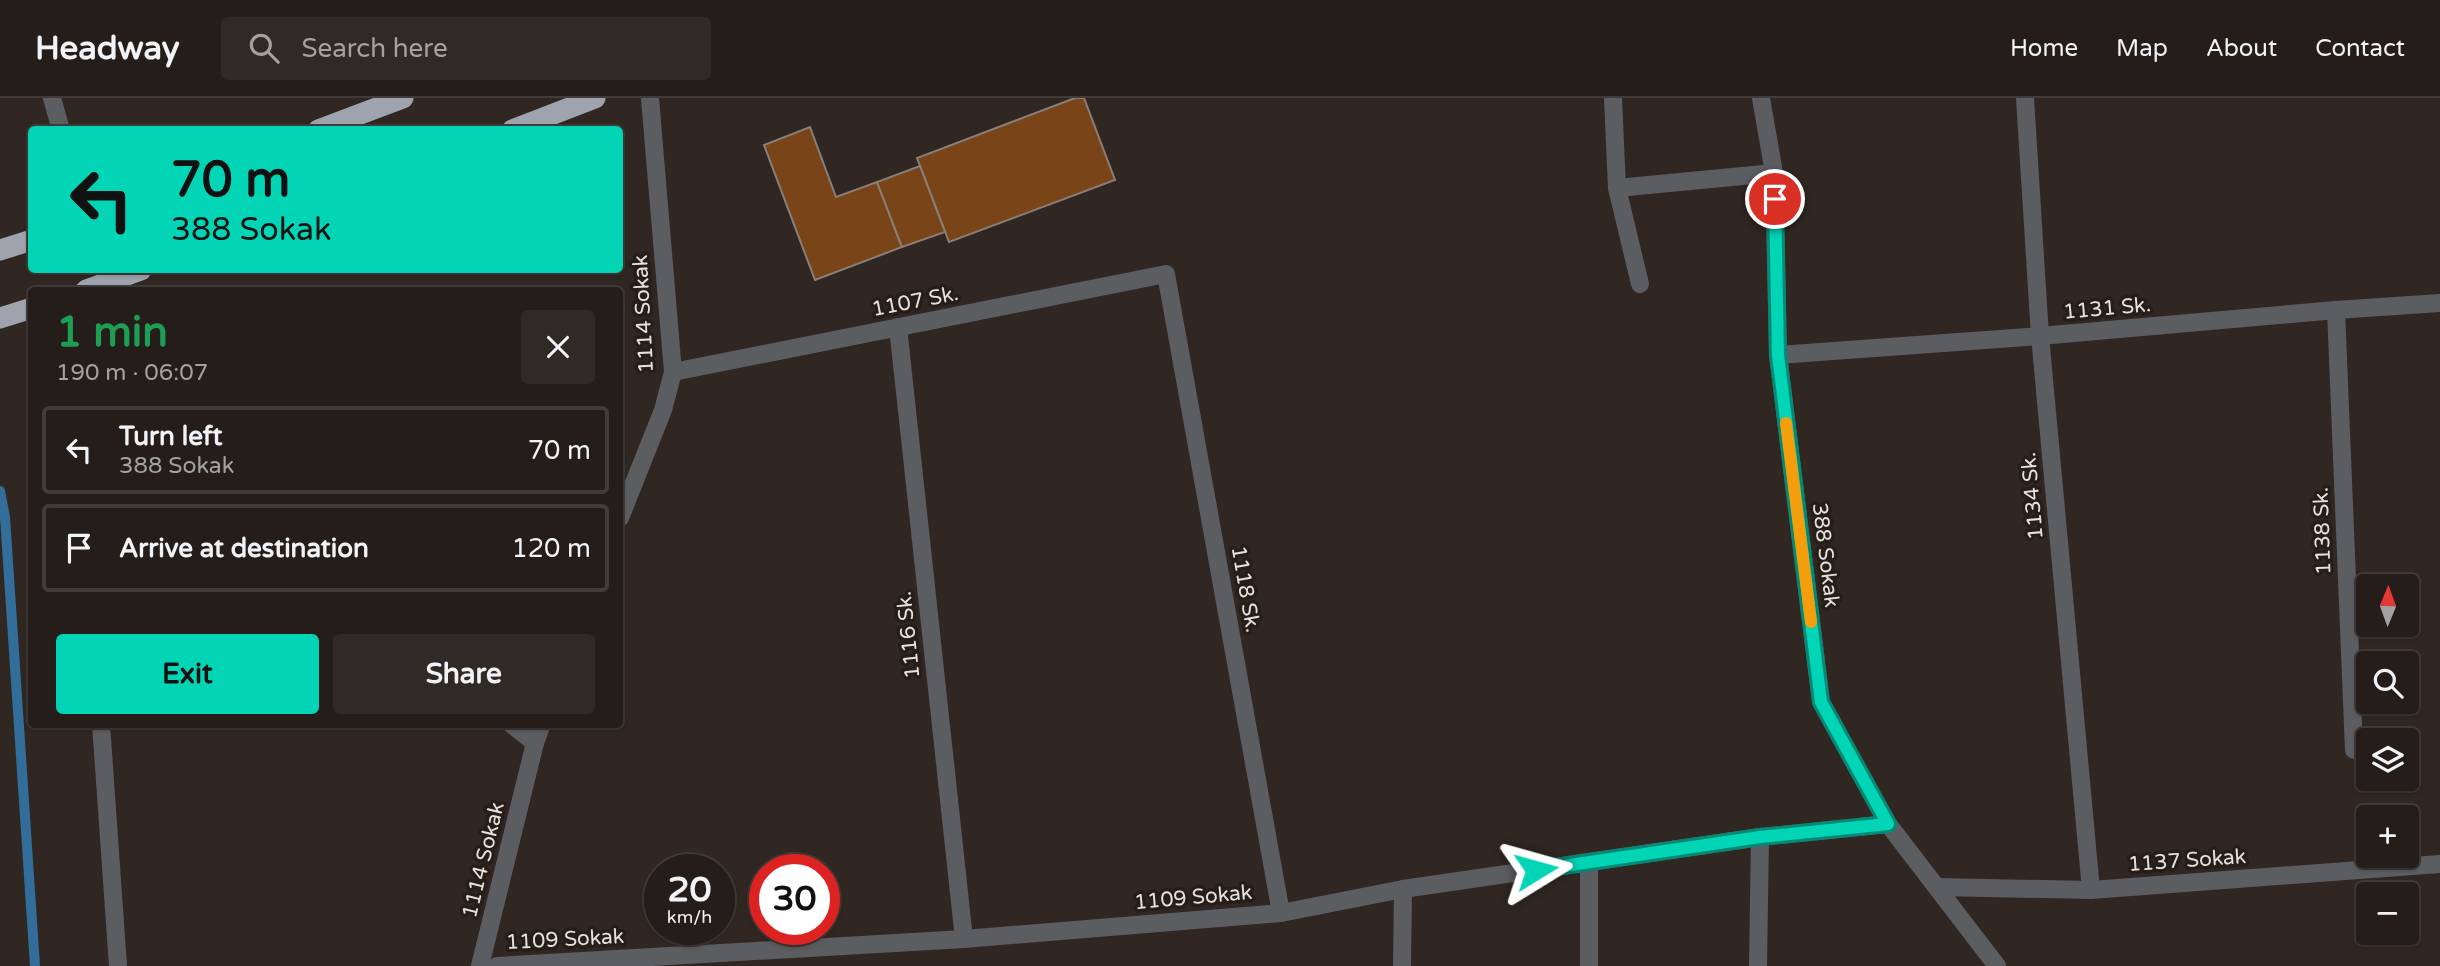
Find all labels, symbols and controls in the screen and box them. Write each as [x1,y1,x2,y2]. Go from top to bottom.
search box [221,17,711,80]
text: Headway [35,29,179,68]
icon: search [245,29,283,67]
text: Search here [301,33,448,64]
text: Home [2010,34,2078,63]
text: Map [2116,34,2168,63]
text: About [2206,34,2277,63]
text: Contact [2315,34,2405,63]
text: 70 m [171,151,290,210]
icon: left [56,154,147,245]
pin [1745,169,1805,229]
icon: arrive [1756,180,1794,218]
text: 388 Sokak [171,211,331,249]
street label: 1114 Sokak [628,254,659,374]
street label: 1107 Sk. [870,281,961,322]
street label: 1131 Sk. [2062,292,2152,325]
text: 1 min [56,307,168,358]
button: close [521,310,595,384]
text: 190 m · 06:07 [56,359,208,387]
text: Turn left [119,421,222,452]
icon: left [60,431,98,469]
text: 70 m [528,435,591,466]
street label: 1134 Sk. [2016,451,2049,541]
text: 388 Sokak [119,452,234,480]
street label: 1138 Sk. [2308,487,2337,575]
street label: 388 Sokak [1807,501,1844,609]
icon: arrive [60,529,98,567]
text: Arrive at destination [119,533,369,564]
text: 120 m [511,533,591,564]
street label: 1118 Sk. [1226,544,1265,635]
north arrow [2356,574,2418,637]
map controls [2356,574,2419,945]
street label: 1116 Sk. [891,590,926,680]
button: Exit [56,634,319,714]
button: Share [333,634,595,714]
button: search [2356,651,2419,714]
button: layers [2356,728,2419,791]
street label: 1114 Sokak [457,800,510,921]
button: + [2356,805,2419,868]
position arrow [1499,833,1573,907]
street label: 1137 Sokak [2127,844,2247,877]
speed limit sign: 30 [749,854,840,945]
text: 20 [668,869,711,911]
street label: 1109 Sokak [1133,880,1253,915]
button: − [2356,882,2419,945]
text: km/h [667,906,712,928]
street label: 1109 Sokak [505,924,625,955]

